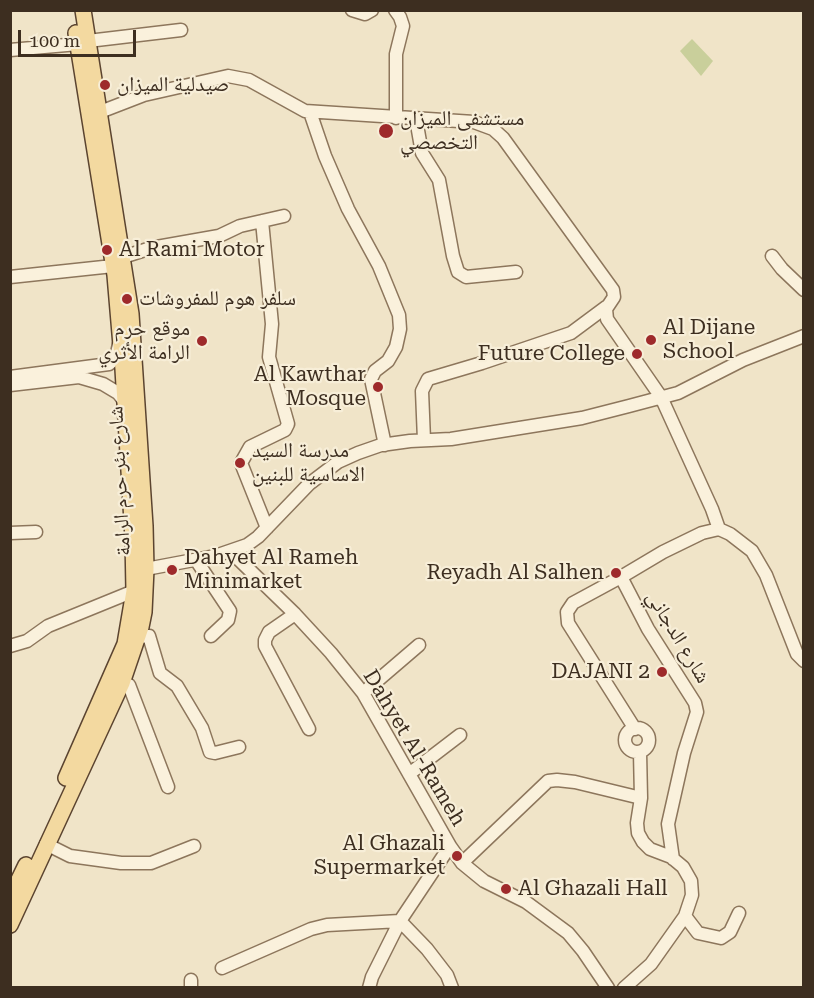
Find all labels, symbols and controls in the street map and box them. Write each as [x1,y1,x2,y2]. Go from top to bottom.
scale bar [21,18,140,56]
text: 100 m [29,30,80,51]
place label: صيدلية الميزان [117,72,229,98]
marker: صيدلية الميزان [98,78,112,92]
place label: مستشفى الميزان التخصصي [400,106,524,156]
marker: مستشفى الميزان التخصصي [377,122,395,140]
place label: Al Rami Motor [119,237,265,263]
marker: Al Rami Motor [100,243,114,257]
place label: سلفر هوم للمفروشات [139,286,296,312]
marker: سلفر هوم للمفروشات [120,292,134,306]
place label: Al Dijane School [663,315,755,365]
place label: موقع حرم الرامة الأثري [98,316,190,366]
marker: Al Dijane School [644,333,658,347]
marker: موقع حرم الرامة الأثري [195,334,209,348]
place label: Future College [478,341,625,367]
marker: Future College [630,347,644,361]
place label: Al Kawthar Mosque [254,362,366,412]
marker: Al Kawthar Mosque [371,380,385,394]
street label: شارع بئر حرم الرامة [103,405,137,557]
place label: مدرسة السيد الاساسية للبنين [252,438,365,488]
marker: مدرسة السيد الاساسية للبنين [233,456,247,470]
place label: Dahyet Al Rameh Minimarket [184,545,358,595]
place label: Reyadh Al Salhen [426,560,604,586]
marker: Dahyet Al Rameh Minimarket [165,563,179,577]
marker: Reyadh Al Salhen [609,566,623,580]
street label: شارع الدجاني [641,586,715,688]
place label: DAJANI 2 [551,659,650,685]
street label: Dahyet Al-Rameh [357,665,471,831]
marker: DAJANI 2 [655,665,669,679]
place label: Al Ghazali Supermarket [314,831,445,881]
marker: Al Ghazali Supermarket [450,849,464,863]
place label: Al Ghazali Hall [518,876,667,902]
marker: Al Ghazali Hall [499,882,513,896]

